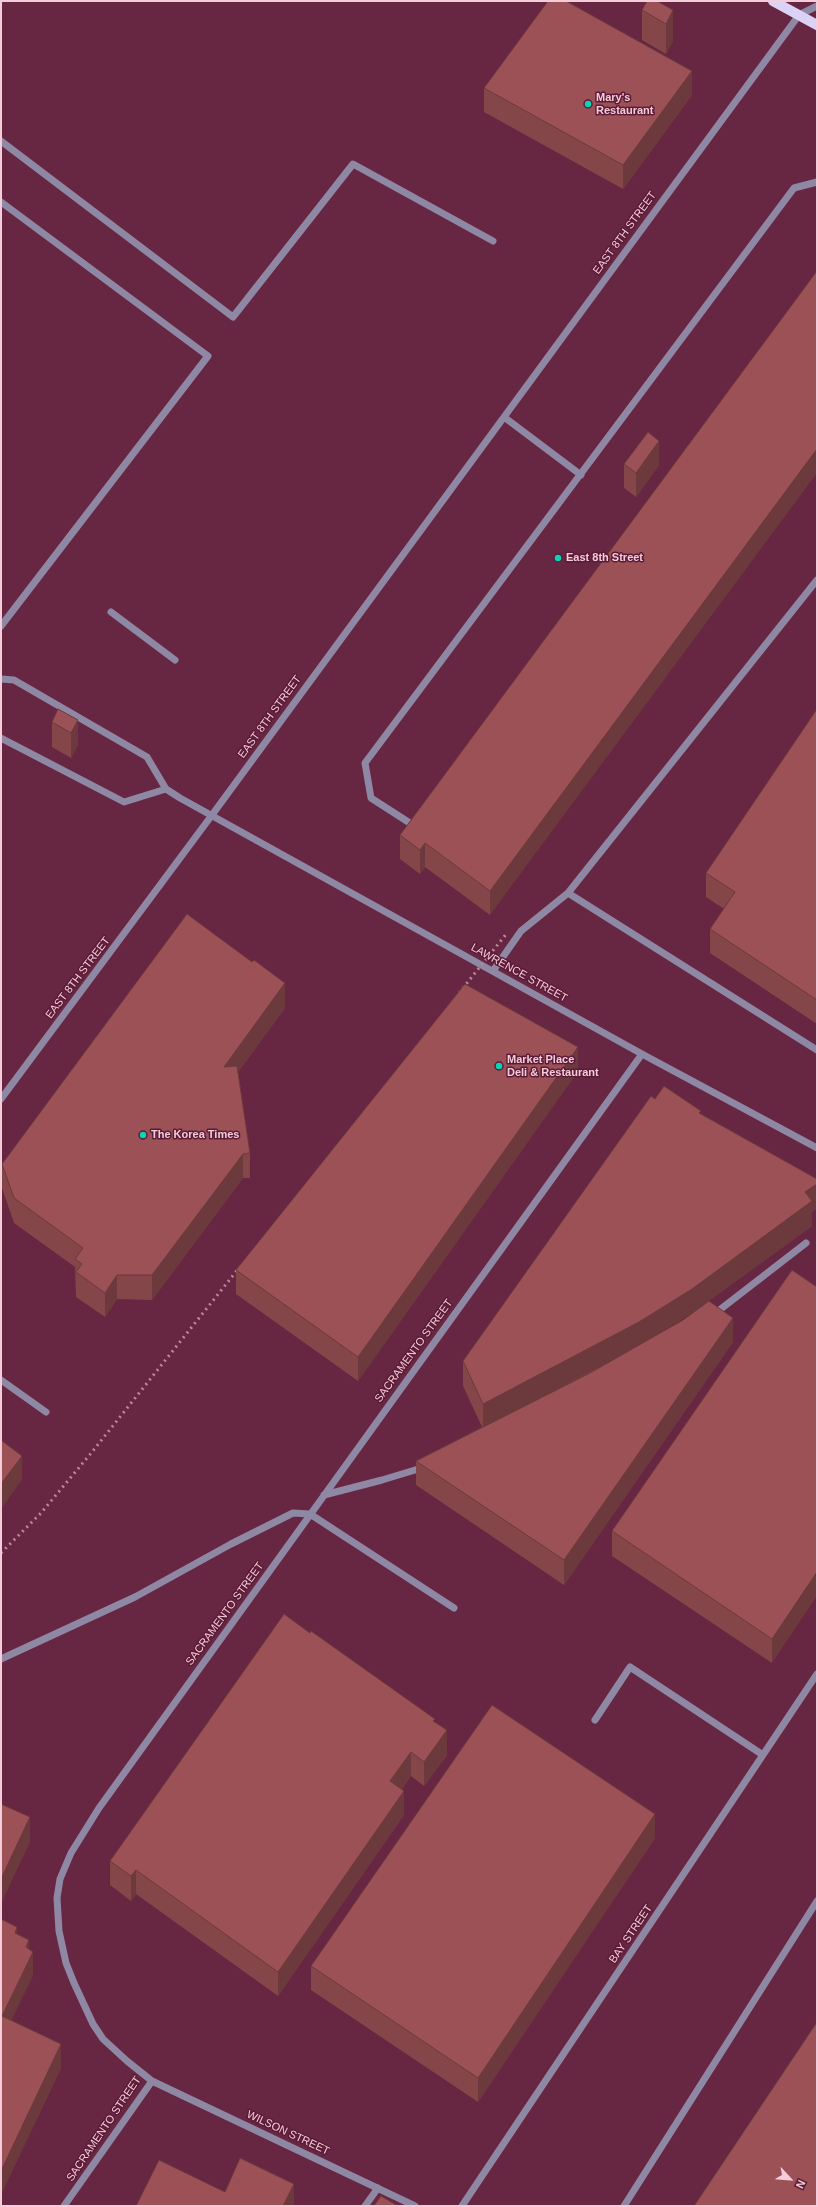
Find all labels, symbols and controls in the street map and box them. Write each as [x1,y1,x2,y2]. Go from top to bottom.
place label: Mary's Restaurant [596,91,653,117]
marker: Mary's Restaurant [583,99,593,109]
street label: EAST 8TH STREET [591,189,659,277]
place label: East 8th Street [566,551,643,565]
marker: East 8th Street [553,553,563,563]
street label: EAST 8TH STREET [236,673,304,761]
street label: EAST 8TH STREET [43,934,113,1022]
street label: LAWRENCE STREET [468,941,570,1005]
place label: Market Place Deli & Restaurant [507,1053,599,1079]
marker: Market Place Deli & Restaurant [494,1061,504,1071]
place label: The Korea Times [151,1128,239,1142]
marker: The Korea Times [138,1130,148,1140]
street label: SACRAMENTO STREET [372,1297,456,1405]
street label: SACRAMENTO STREET [183,1560,267,1668]
street label: BAY STREET [607,1902,655,1966]
street label: SACRAMENTO STREET [64,2074,144,2184]
street label: WILSON STREET [244,2108,332,2158]
north arrow [770,2159,810,2199]
text: N [794,2178,808,2190]

